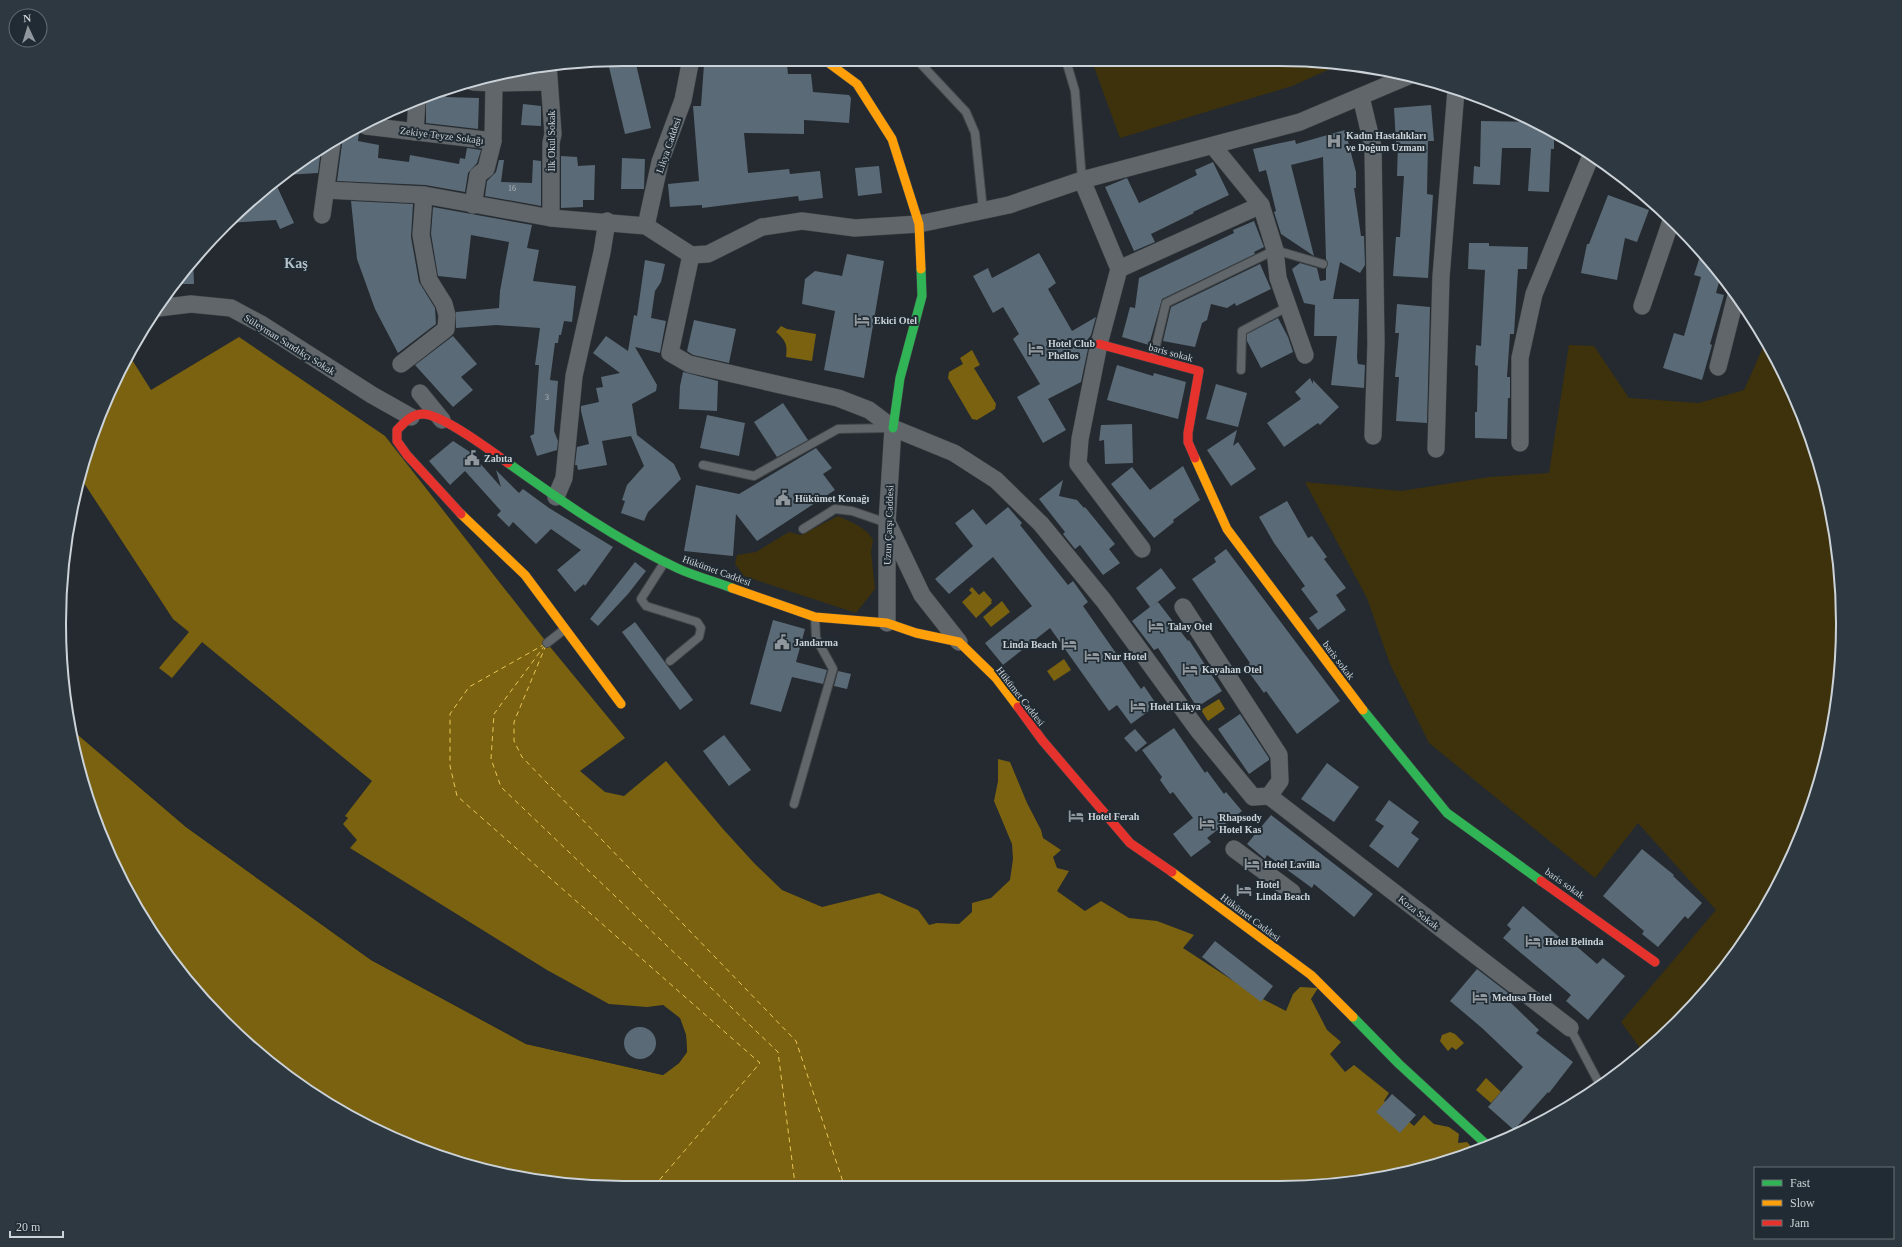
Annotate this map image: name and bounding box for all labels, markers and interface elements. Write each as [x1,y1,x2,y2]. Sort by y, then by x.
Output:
north arrow [8,8,48,48]
text: N [23,12,32,24]
street label: İlk Okul Sokak [546,110,557,172]
street label: Likya Caddesi [654,116,683,174]
street label: Zekiye Teyze Sokağı [400,125,485,146]
place label: Kadın Hastalıkları ve Doğum Uzmanı [1346,130,1427,153]
hospital icon: Kadın Hastalıkları ve Doğum Uzmanı [1325,132,1343,150]
house number: 16 [508,184,516,193]
district label: Kaş [284,256,308,271]
hotel icon: Ekici Otel [853,311,871,329]
street label: Süleyman Sandıkçı Sokak [242,312,337,377]
place label: Ekici Otel [874,315,917,326]
place label: Hotel Club Phellos [1048,338,1095,361]
hotel icon: Hotel Club Phellos [1027,340,1045,358]
street label: baris sokak [1148,341,1194,364]
house number: 3 [545,393,549,402]
public building icon: Zabıta [463,449,481,467]
place label: Zabıta [484,453,512,464]
street label: Uzun Çarşı Caddesi [882,485,895,565]
public building icon: Hükümet Konağı [774,489,792,507]
place label: Hükümet Konağı [795,493,869,504]
street label: Hükümet Caddesi [681,553,753,588]
hotel icon: Talay Otel [1147,617,1165,635]
place label: Talay Otel [1168,621,1213,632]
public building icon: Jandarma [773,633,791,651]
hotel icon: Linda Beach [1060,635,1078,653]
place label: Jandarma [794,637,838,648]
place label: Linda Beach [1003,639,1057,650]
street label: baris sokak [1321,639,1357,682]
hotel icon: Nur Hotel [1083,647,1101,665]
place label: Nur Hotel [1104,651,1147,662]
hotel icon: Kayahan Otel [1181,660,1199,678]
place label: Kayahan Otel [1202,664,1262,675]
street label: Hükümet Caddesi [994,665,1047,728]
hotel icon: Hotel Likya [1129,697,1147,715]
place label: Hotel Likya [1150,701,1201,712]
hotel icon: Hotel Ferah [1067,807,1085,825]
place label: Hotel Ferah [1088,811,1140,822]
place label: Rhapsody Hotel Kas [1219,812,1262,835]
hotel icon: Rhapsody Hotel Kas [1198,814,1216,832]
hotel icon: Hotel Lavilla [1243,855,1261,873]
place label: Hotel Lavilla [1264,859,1320,870]
street label: baris sokak [1543,866,1586,901]
place label: Hotel Linda Beach [1256,879,1311,902]
hotel icon: Hotel Linda Beach [1235,881,1253,899]
street label: Hükümet Caddesi [1219,891,1283,944]
street label: Koza Sokak [1396,893,1441,932]
hotel icon: Hotel Belinda [1524,932,1542,950]
place label: Hotel Belinda [1545,936,1604,947]
hotel icon: Medusa Hotel [1471,988,1489,1006]
place label: Medusa Hotel [1492,992,1552,1003]
legend [1754,1167,1894,1239]
text: Fast [1790,1176,1811,1190]
text: Slow [1790,1196,1815,1210]
scale bar [10,1213,63,1239]
text: Jam [1790,1216,1810,1230]
text: 20 m [16,1220,41,1234]

